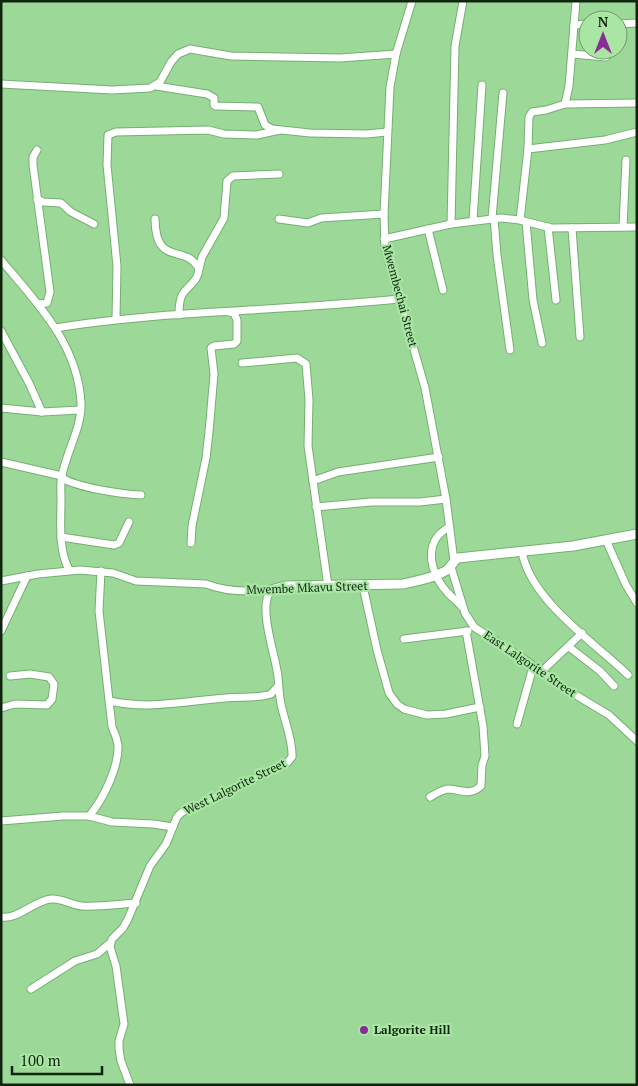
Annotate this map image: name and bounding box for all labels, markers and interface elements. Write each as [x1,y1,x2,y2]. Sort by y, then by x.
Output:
north arrow [578,10,628,60]
text: N [598,12,609,31]
street label: Mwembechai Street [380,243,421,349]
street label: Mwembe Mkavu Street [246,578,368,597]
street label: East Lalgorite Street [481,627,580,700]
street label: West Lalgorite Street [181,755,289,818]
place label: Lalgorite Hill [374,1022,450,1037]
marker: Lalgorite Hill [358,1024,370,1036]
scale bar [12,1044,102,1076]
text: 100 m [20,1050,61,1070]

